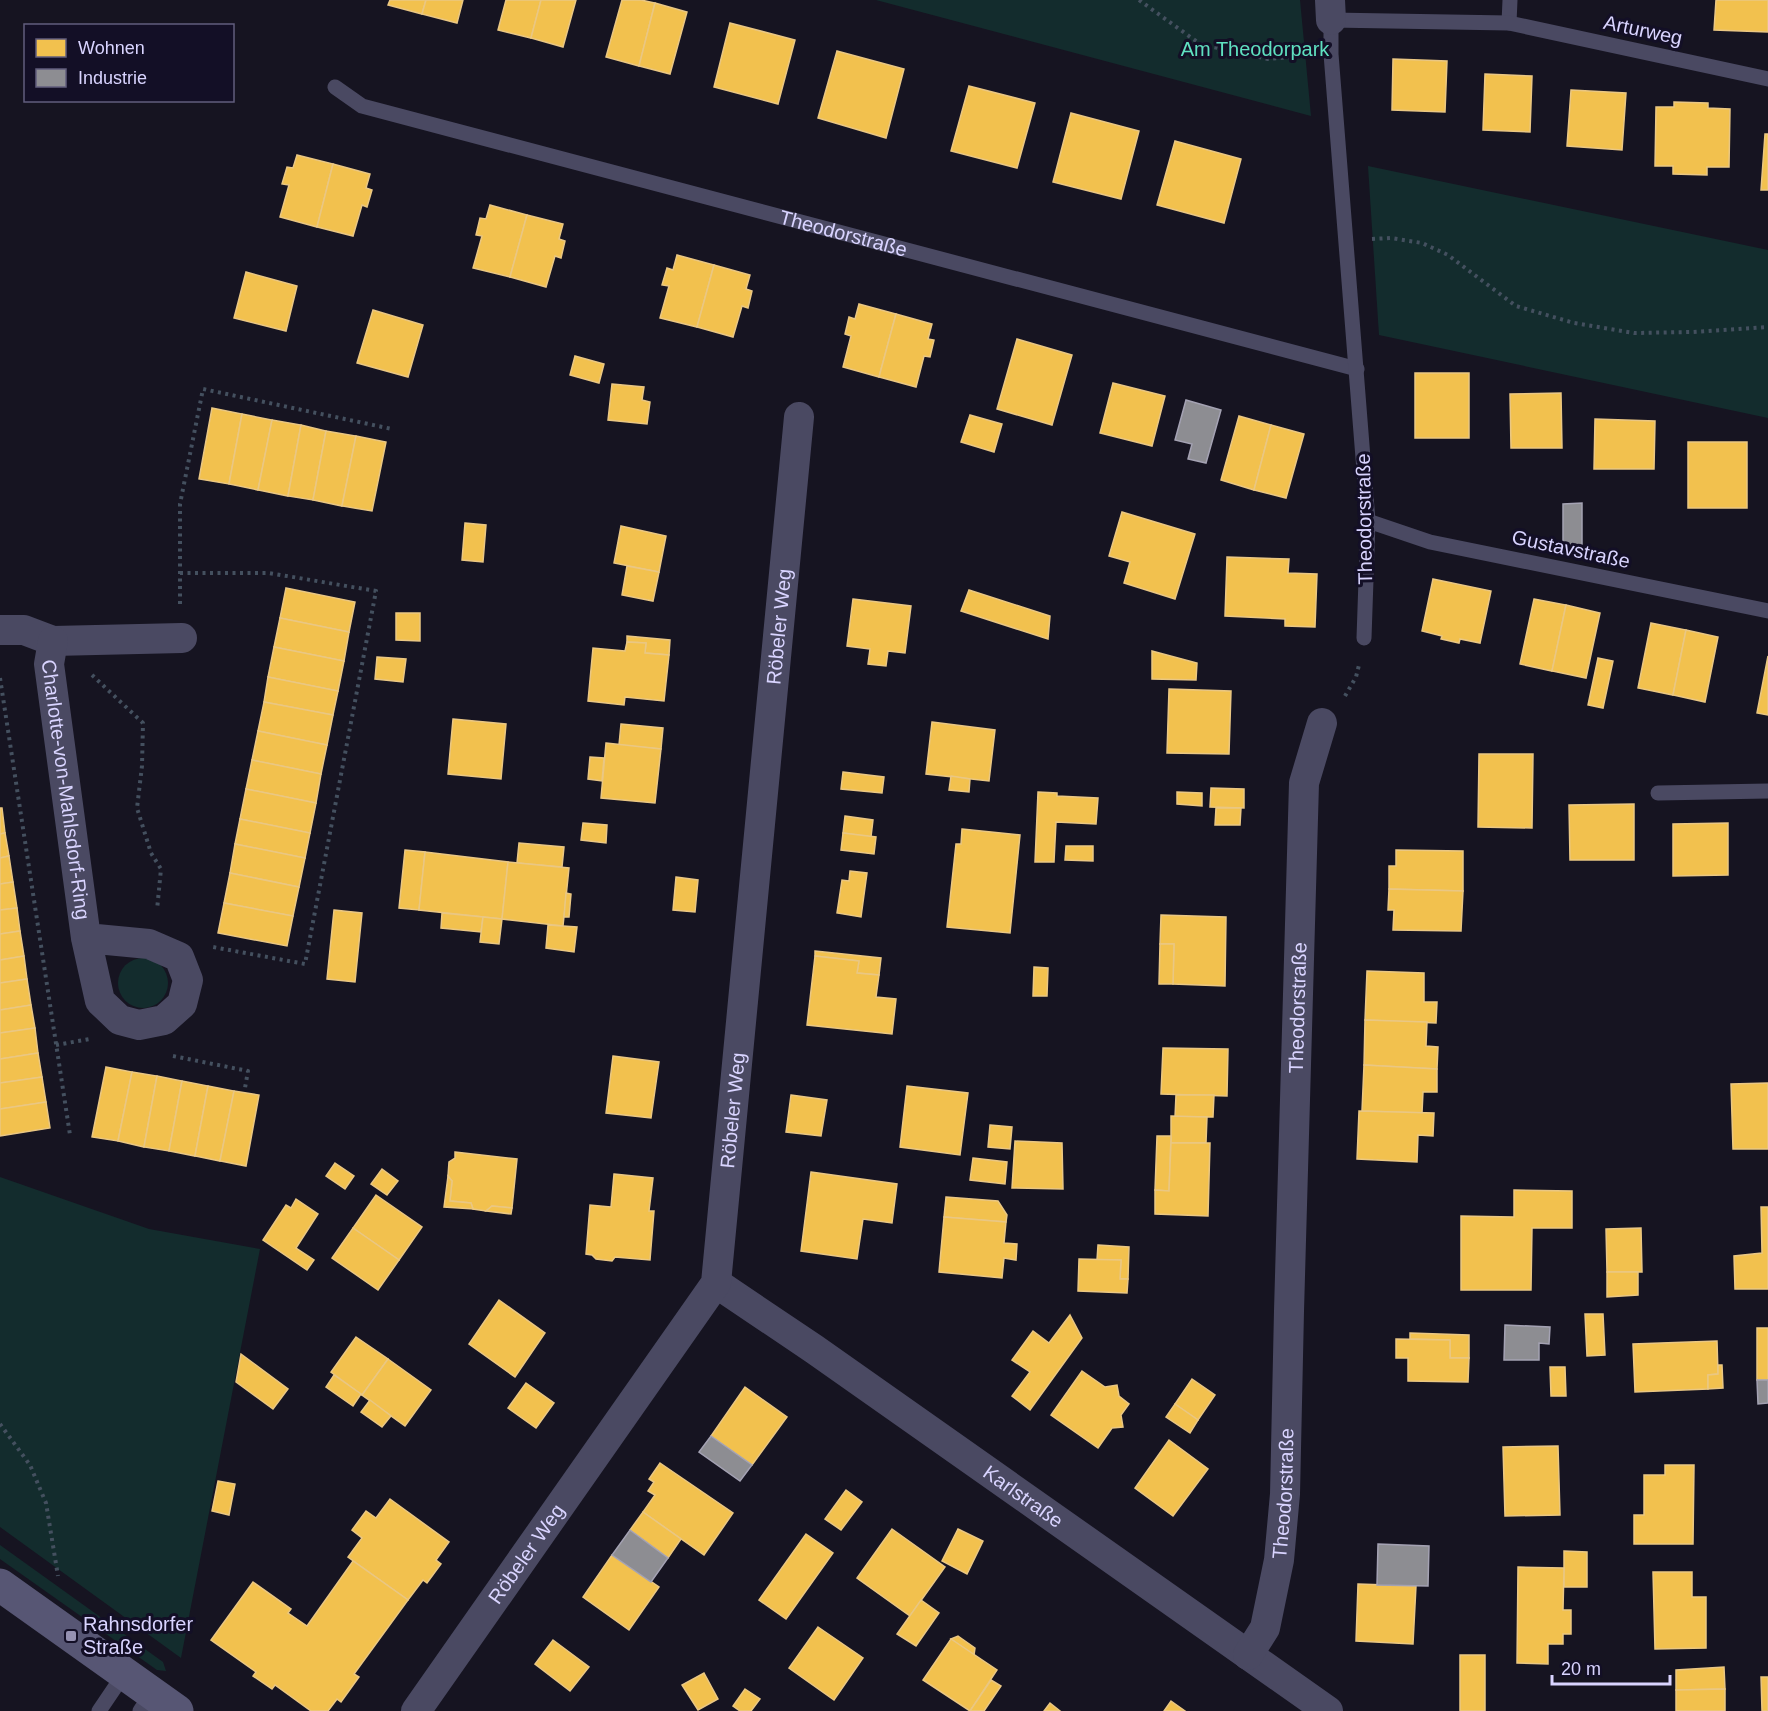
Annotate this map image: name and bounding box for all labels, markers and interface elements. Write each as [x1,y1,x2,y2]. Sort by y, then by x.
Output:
street label: Arturweg [1602,11,1684,49]
legend [24,24,234,102]
text: Wohnen [78,38,145,58]
park label: Am Theodorpark [1181,38,1330,60]
text: Industrie [78,68,147,88]
street label: Theodorstraße [777,206,910,261]
street label: Theodorstraße [1352,453,1376,585]
street label: Gustavstraße [1510,526,1632,572]
street label: Röbeler Weg [762,568,795,686]
street label: Charlotte-von-Mahlsdorf-Ring [37,658,94,921]
street label: Theodorstraße [1285,942,1310,1074]
street label: Röbeler Weg [716,1051,749,1169]
street label: Theodorstraße [1268,1428,1297,1560]
street label: Karlstraße [979,1461,1067,1532]
street label: Röbeler Weg [484,1500,569,1608]
place label: Rahnsdorfer Straße [83,1613,193,1658]
marker: Rahnsdorfer Straße [64,1629,78,1643]
scale bar [1552,1648,1670,1686]
text: 20 m [1561,1659,1601,1679]

